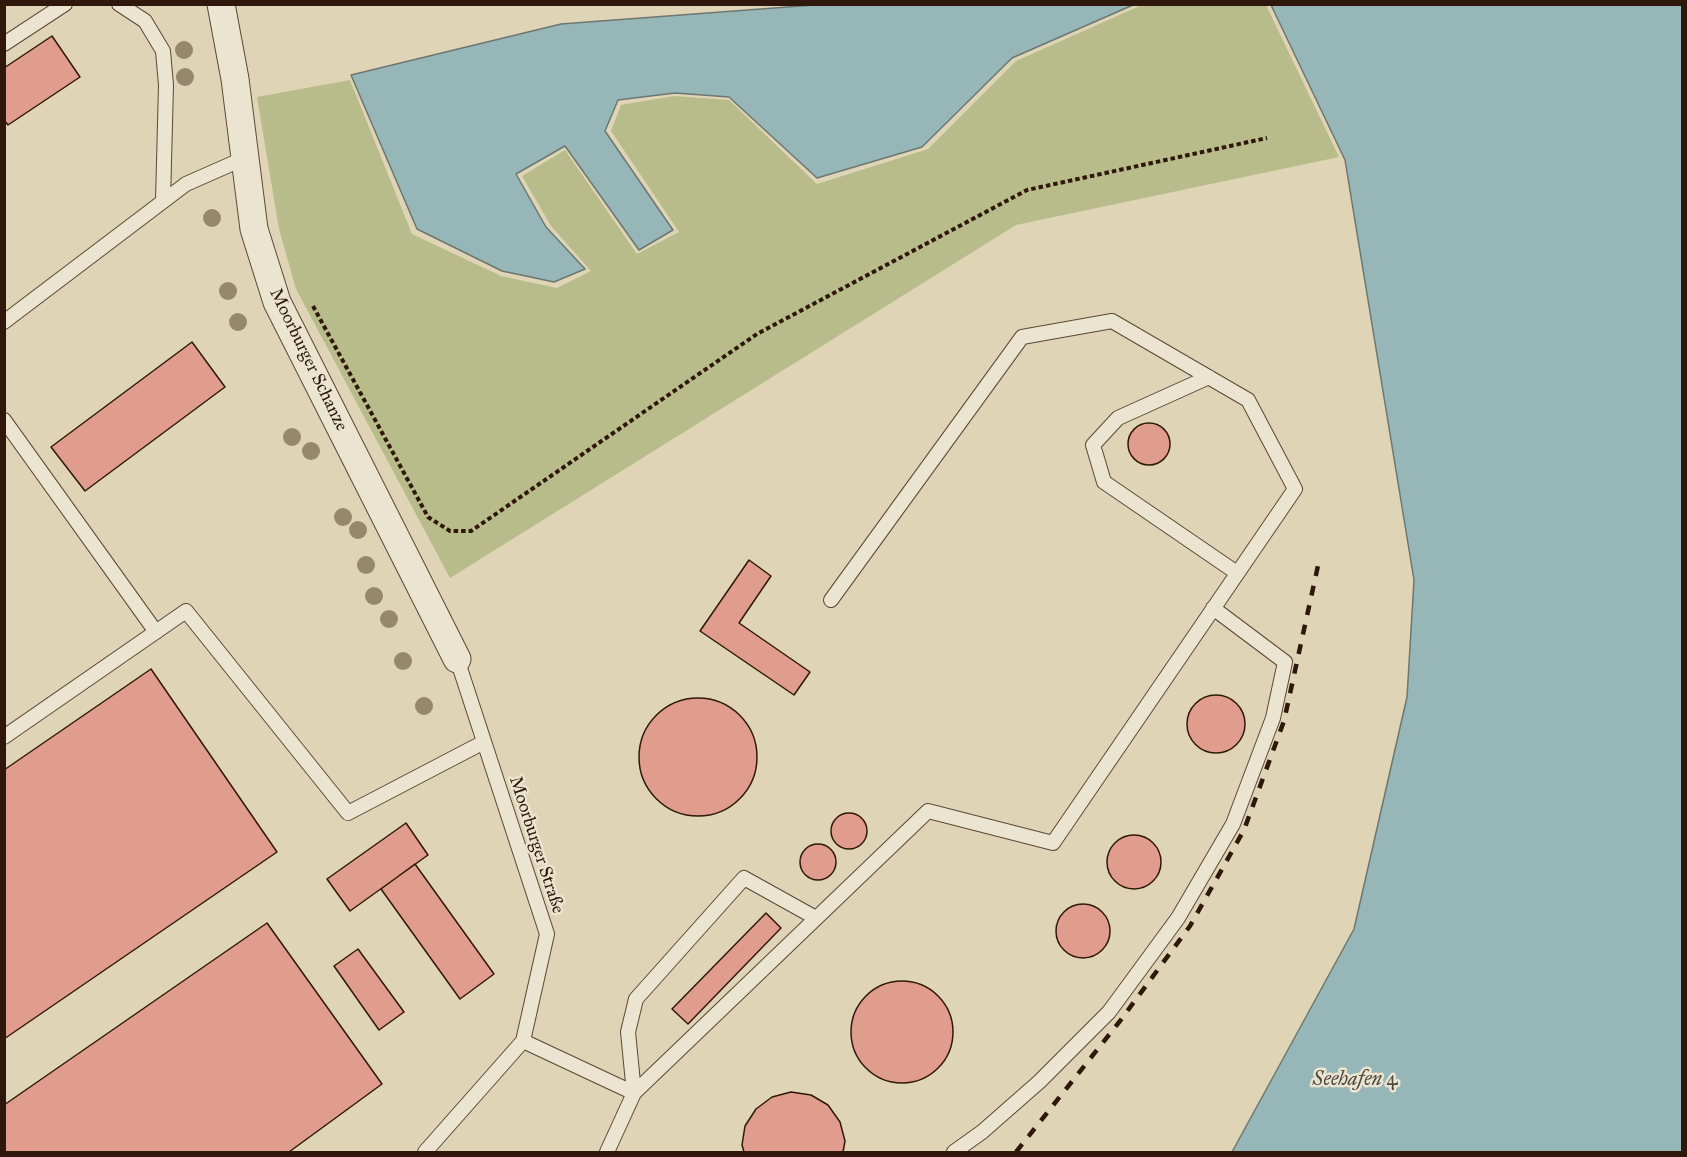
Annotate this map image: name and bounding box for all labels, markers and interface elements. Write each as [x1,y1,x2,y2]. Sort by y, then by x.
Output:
street label: Moorburger Schanze [264,285,352,435]
street label: Moorburger Straße [504,774,568,916]
water label: Seehafen 4 [1313,1068,1397,1092]

